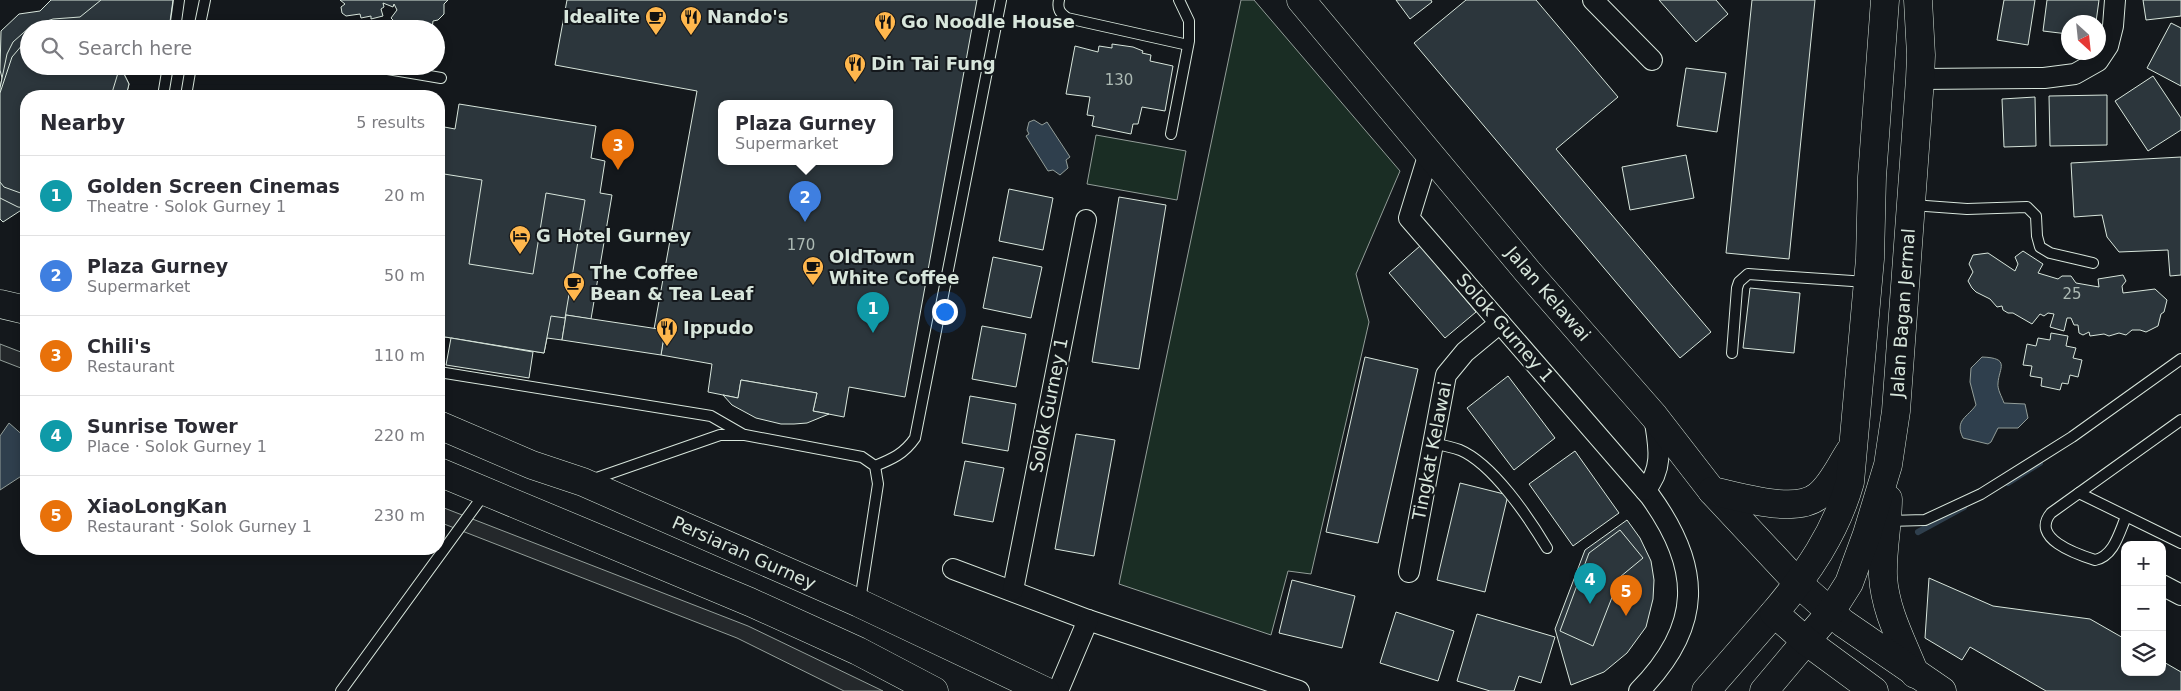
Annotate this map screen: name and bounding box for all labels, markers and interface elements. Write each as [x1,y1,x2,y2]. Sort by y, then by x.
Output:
cafe icon: Idealite [644,5,668,36]
restaurant icon: Nando's [679,5,703,36]
place label: Idealite [563,6,640,27]
place label: Nando's [707,6,789,27]
restaurant icon: Go Noodle House [873,10,897,41]
place label: Go Noodle House [901,11,1075,32]
north arrow [2061,15,2106,60]
search box [20,20,445,75]
icon: search [38,34,66,62]
text: Search here [78,37,192,59]
restaurant icon: Din Tai Fung [843,52,867,83]
place label: Din Tai Fung [871,53,996,74]
house number: 130 [1105,71,1133,89]
popup [718,100,893,165]
text: Nearby [40,111,125,135]
text: Plaza Gurney [735,112,876,134]
text: 5 results [356,113,425,132]
pin: 3 [602,129,634,170]
text: Supermarket [735,134,838,153]
text: Golden Screen Cinemas [87,175,340,197]
pin: 2 [789,181,821,222]
text: 1 [50,186,62,205]
text: 20 m [384,186,425,205]
text: Theatre · Solok Gurney 1 [87,197,286,216]
hotel icon: G Hotel Gurney [508,224,532,255]
place label: G Hotel Gurney [536,225,691,246]
street label: Jalan Bagan Jermal [1886,228,1919,399]
house number: 170 [787,236,815,254]
street label: Jalan Kelawai [1501,241,1595,345]
place label: OldTown White Coffee [829,246,960,288]
text: Plaza Gurney [87,255,228,277]
cafe icon: OldTown White Coffee [801,255,825,286]
place label: The Coffee Bean & Tea Leaf [590,262,753,304]
text: 2 [50,266,62,285]
text: 50 m [384,266,425,285]
street label: Solok Gurney 1 [1452,269,1558,386]
cafe icon: The Coffee Bean & Tea Leaf [562,271,586,302]
text: Supermarket [87,277,190,296]
house number: 25 [2062,285,2082,303]
pin: 1 [857,292,889,333]
your location [932,299,958,325]
restaurant icon: Ippudo [655,316,679,347]
place label: Ippudo [683,317,754,338]
text: Chili's [87,335,151,357]
street label: Solok Gurney 1 [1025,335,1072,474]
text: 3 [50,346,62,365]
text: 110 m [374,346,425,365]
text: Restaurant [87,357,175,376]
street label: Tingkat Kelawai [1408,380,1455,523]
text: Sunrise Tower [87,415,238,437]
text: 4 [50,426,62,445]
text: 220 m [374,426,425,445]
text: Place · Solok Gurney 1 [87,437,267,456]
text: XiaoLongKan [87,495,227,517]
text: 5 [50,506,62,525]
text: 230 m [374,506,425,525]
street label: Persiaran Gurney [669,511,820,594]
text: Restaurant · Solok Gurney 1 [87,517,312,536]
map controls [2121,541,2166,676]
button: + [2121,541,2166,586]
pin: 4 [1574,563,1606,604]
pin: 5 [1610,575,1642,616]
button: − [2121,586,2166,631]
button: layers [2121,631,2166,676]

